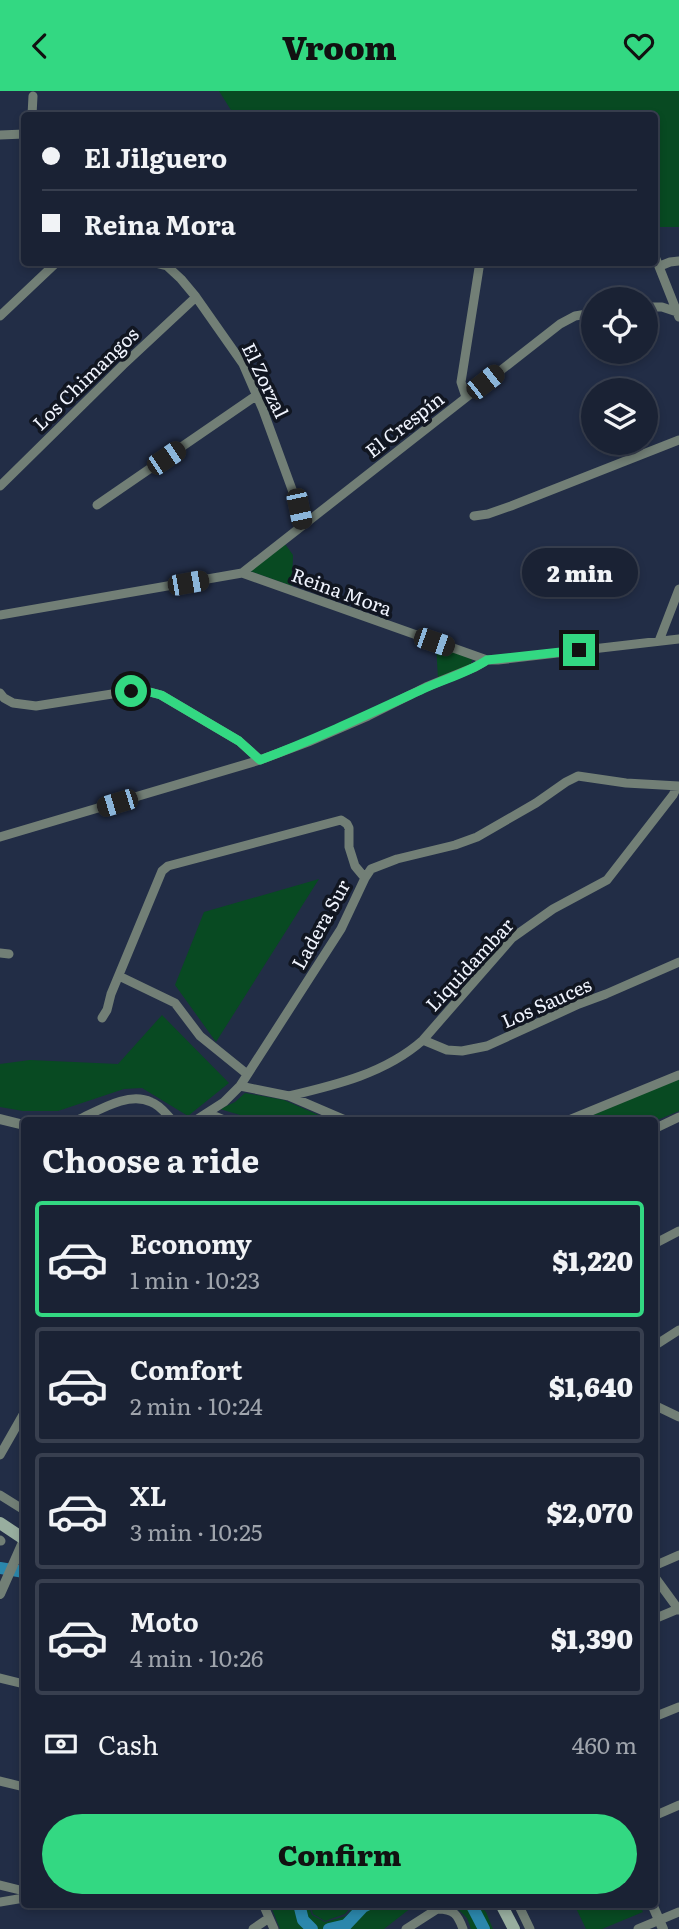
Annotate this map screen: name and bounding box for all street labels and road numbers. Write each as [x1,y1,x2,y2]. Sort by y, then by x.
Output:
street label: Los Chimangos [26,320,145,436]
street label: El Zorzal [236,338,296,422]
street label: El Crespín [359,384,449,464]
street label: Reina Mora [288,560,397,622]
street label: Ladera Sur [284,874,356,974]
street label: Liquidambar [418,911,520,1017]
street label: Los Sauces [497,970,596,1034]

